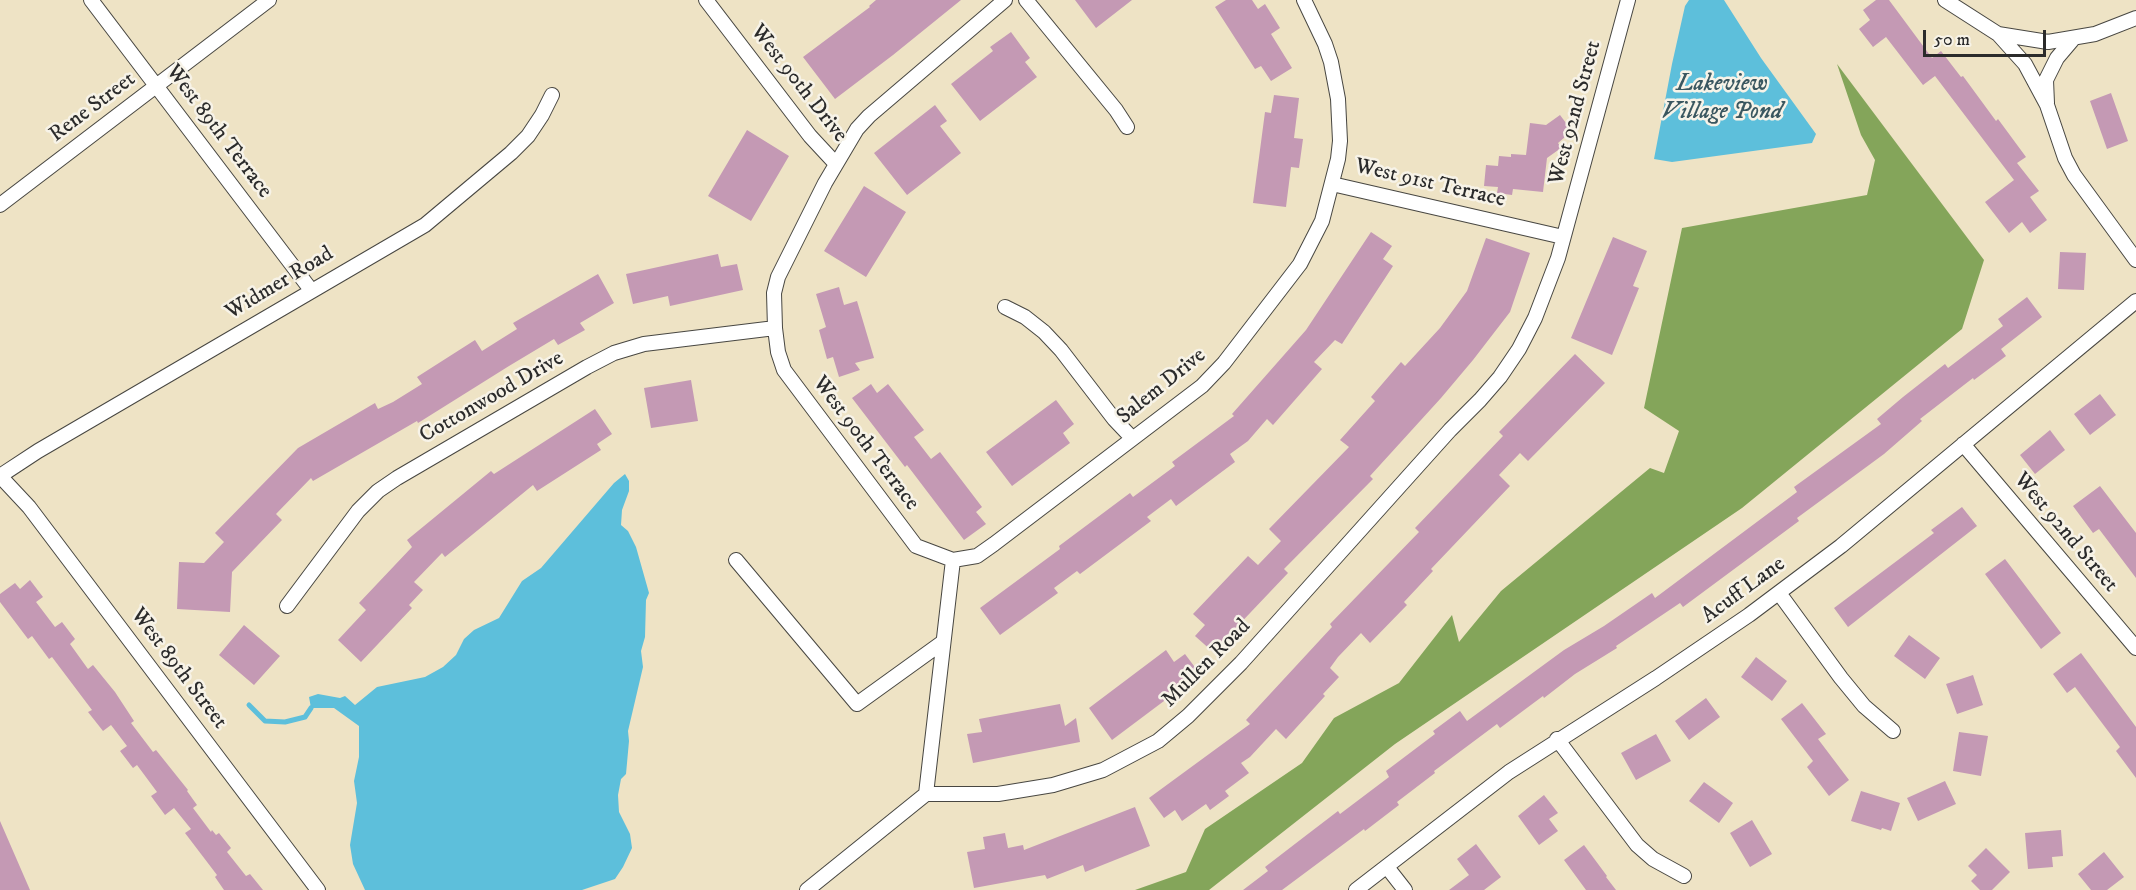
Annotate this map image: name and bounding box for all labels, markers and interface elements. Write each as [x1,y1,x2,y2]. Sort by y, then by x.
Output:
scale bar [1926,18,2049,56]
street label: West 90th Drive [744,20,852,148]
text: 50 m [1934,29,1970,51]
street label: West 92nd Street [1544,38,1608,188]
street label: West 89th Terrace [159,60,277,204]
street label: Rene Street [45,67,141,149]
water label: Lakeview Village Pond [1662,71,1782,127]
street label: West 91st Terrace [1352,154,1508,214]
street label: Widmer Road [221,242,339,326]
street label: Salem Drive [1112,343,1212,431]
street label: Cottonwood Drive [415,346,569,450]
street label: West 90th Terrace [806,372,924,516]
street label: West 92nd Street [2007,468,2123,598]
street label: Acuff Lane [1697,552,1791,630]
street label: West 89th Street [124,603,232,735]
street label: Mullen Road [1157,614,1257,714]

